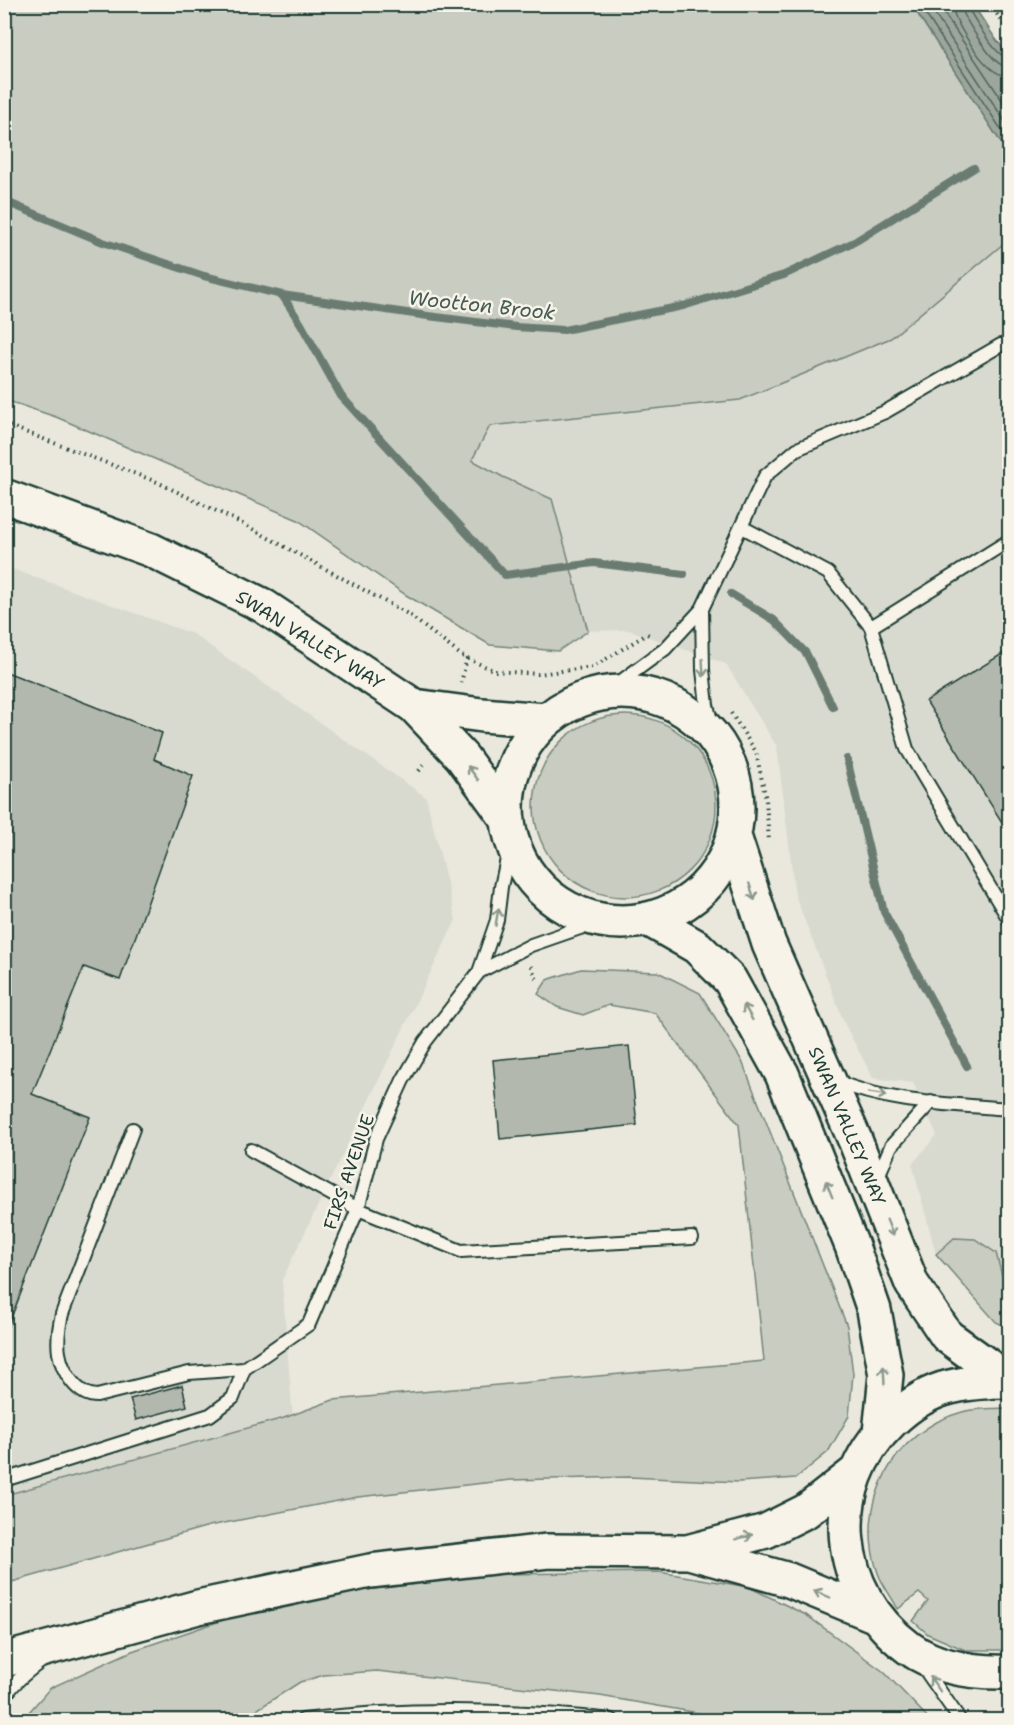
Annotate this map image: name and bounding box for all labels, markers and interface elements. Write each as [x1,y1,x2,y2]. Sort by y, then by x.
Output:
water label: Wootton Brook [407,284,557,326]
street label: SWAN VALLEY WAY [231,585,389,695]
one-way arrow [698,657,709,677]
one-way arrow [467,765,479,781]
one-way arrow [748,882,759,901]
one-way arrow [492,908,503,927]
one-way arrow [742,1003,753,1021]
street label: SWAN VALLEY WAY [803,1043,891,1209]
one-way arrow [867,1089,887,1100]
street label: FIRS AVENUE [318,1111,380,1233]
one-way arrow [823,1180,834,1198]
one-way arrow [885,1218,896,1236]
one-way arrow [879,1365,890,1385]
one-way arrow [734,1531,753,1542]
one-way arrow [813,1588,831,1599]
one-way arrow [929,1677,941,1693]

